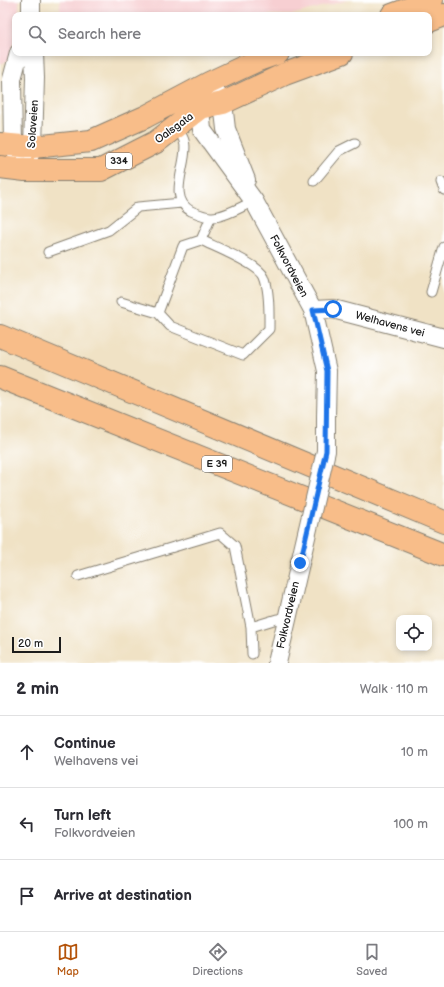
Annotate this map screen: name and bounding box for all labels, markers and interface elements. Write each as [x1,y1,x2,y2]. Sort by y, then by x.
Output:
search box [12,12,432,56]
icon: search [26,23,48,45]
text: Search here [58,25,141,44]
street label: Solaveien [25,99,41,149]
street label: Oalsgata [152,110,196,146]
road number: 334 [106,153,132,169]
street label: Folkvordveien [267,233,311,299]
route start [324,300,342,318]
street label: Welhavens vei [354,309,426,339]
road number: E 39 [202,456,232,472]
route end [291,554,309,572]
street label: Folkvordveien [274,580,302,650]
map controls [396,615,432,651]
button: locate [396,615,432,651]
scale bar [12,635,61,654]
text: 20 m [18,637,43,650]
text: 2 min [16,679,59,699]
text: Walk · 110 m [360,681,428,697]
text: Continue [54,734,116,753]
icon: ahead [16,741,38,763]
text: 10 m [401,744,428,760]
text: Welhavens vei [54,753,138,769]
text: Turn left [54,806,111,825]
icon: left [16,813,38,835]
text: 100 m [393,816,428,832]
text: Folkvordveien [54,825,135,841]
icon: arrive [16,885,38,907]
text: Arrive at destination [54,886,192,905]
tab: Map [57,941,79,978]
tab: Directions [192,941,243,978]
tab: Saved [356,941,387,978]

